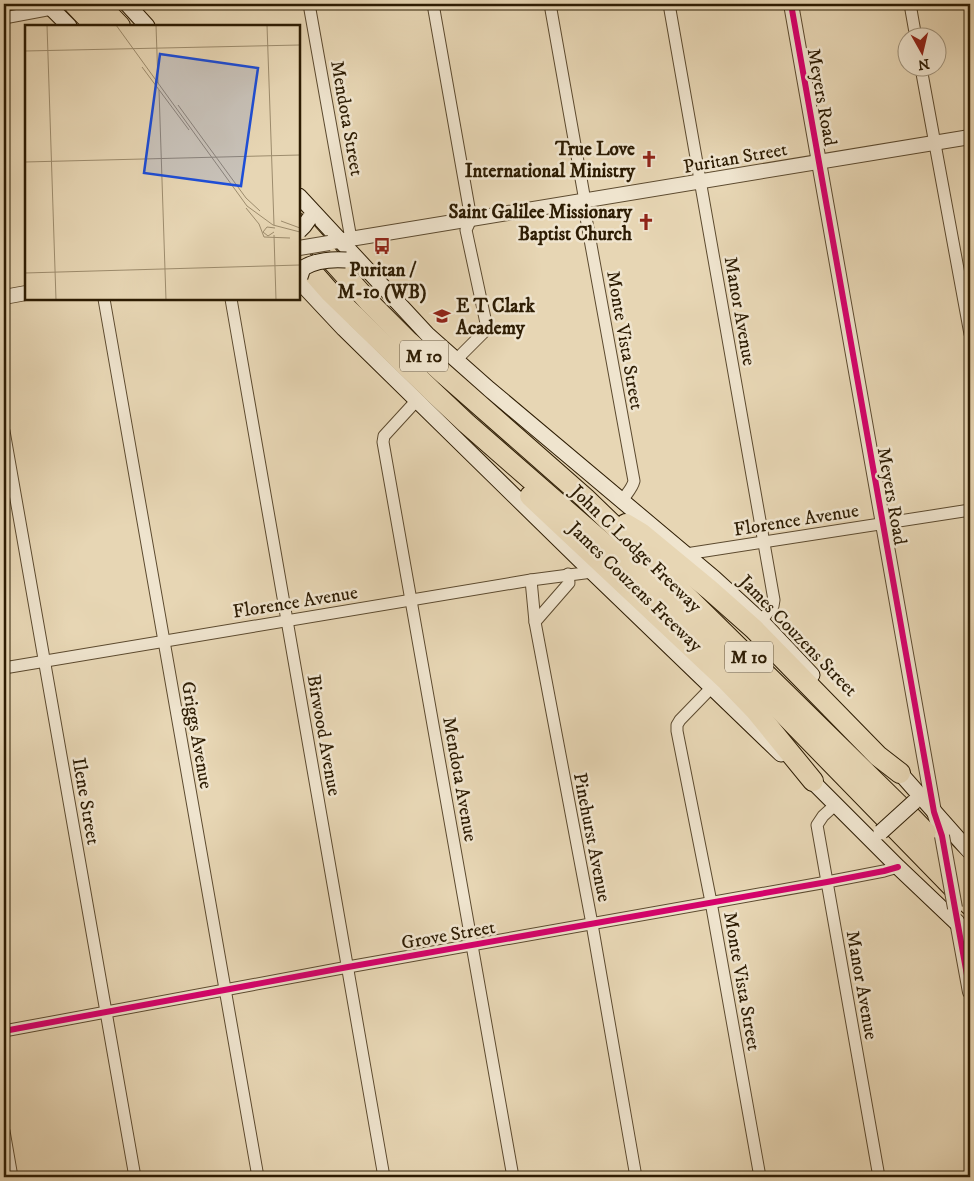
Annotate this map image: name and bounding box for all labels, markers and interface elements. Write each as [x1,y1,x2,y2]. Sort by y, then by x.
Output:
inset map [25,25,300,300]
north arrow [896,28,946,78]
street label: Meyers Road [802,47,842,148]
text: N [916,54,931,74]
street label: Mendota Street [325,59,368,178]
place label: True Love International Ministry [465,138,636,183]
street label: Puritan Street [681,138,789,179]
church icon: True Love International Ministry [639,149,659,169]
place label: Saint Galilee Missionary Baptist Church [448,201,633,246]
church icon: Saint Galilee Missionary Baptist Church [636,212,656,232]
bus stop icon: Puritan / M-10 (WB) [372,236,392,256]
street label: Manor Avenue [719,255,760,368]
place label: Puritan / M-10 (WB) [338,259,426,304]
street label: Monte Vista Street [601,269,648,411]
place label: E T Clark Academy [455,295,535,340]
school or university icon: E T Clark Academy [432,306,452,326]
road number: M 10 [400,341,448,372]
street label: Meyers Road [872,446,912,547]
street label: John C Lodge Freeway [564,479,707,618]
street label: Florence Avenue [732,499,860,542]
street label: James Couzens Freeway [562,516,708,658]
street label: James Couzens Street [733,569,862,702]
street label: Florence Avenue [231,581,359,624]
road number: M 10 [725,642,773,672]
street label: Birwood Avenue [302,673,346,798]
street label: Griggs Avenue [176,680,217,791]
street label: Mendota Avenue [437,715,482,844]
street label: Ilene Street [67,756,104,847]
street label: Pinehurst Avenue [568,771,615,904]
street label: Monte Vista Street [718,910,765,1052]
street label: Grove Street [400,916,497,955]
street label: Manor Avenue [841,929,882,1042]

